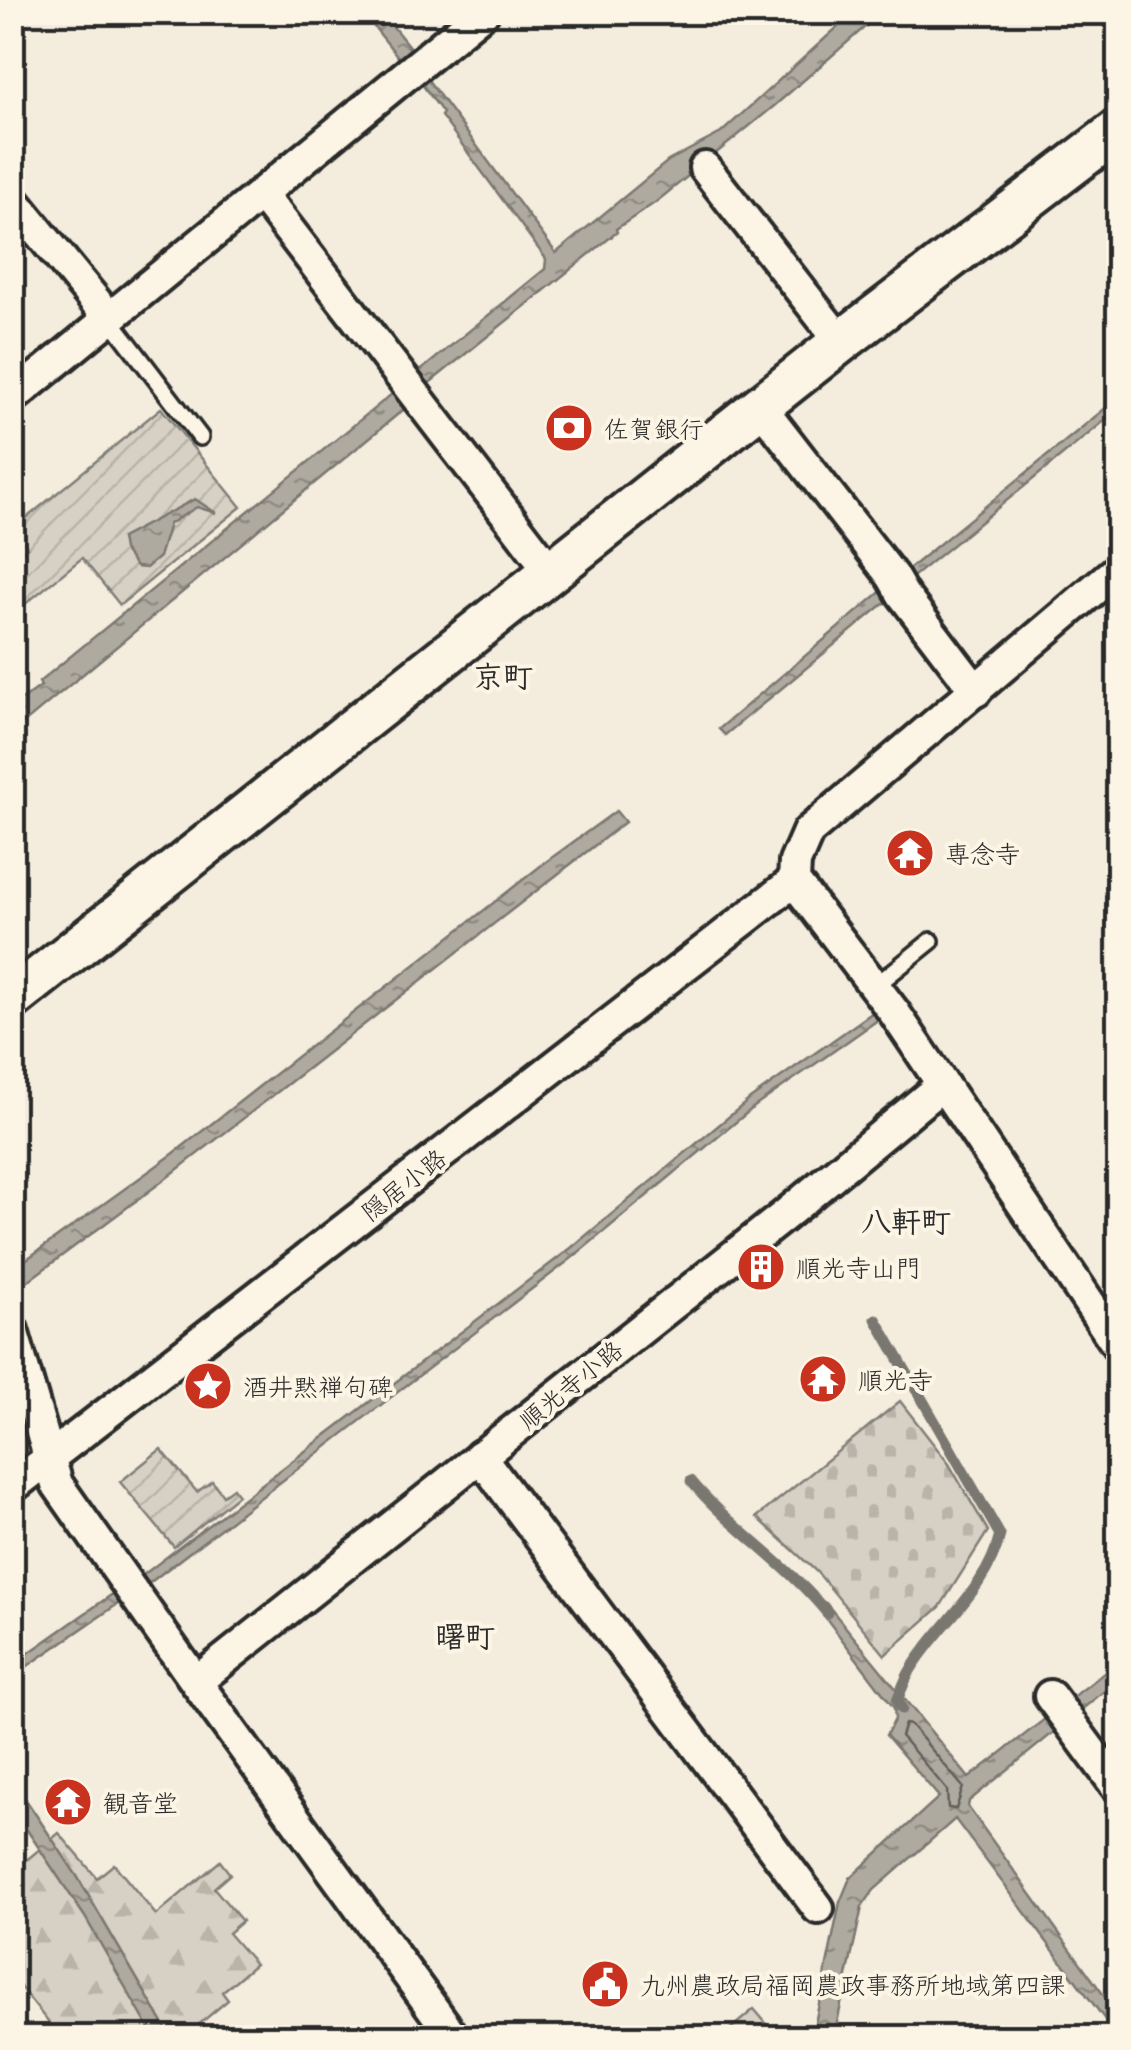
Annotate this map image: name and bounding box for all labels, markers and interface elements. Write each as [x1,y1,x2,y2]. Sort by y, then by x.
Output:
bank icon: 佐賀銀行 [543,402,595,454]
place label: 佐賀銀行 [604,409,704,447]
district label: 京町 [473,652,533,697]
temple icon: 専念寺 [884,827,936,879]
place label: 専念寺 [945,834,1020,872]
street label: 隠居小路 [352,1138,454,1230]
district label: 八軒町 [861,1197,951,1242]
building icon: 順光寺山門 [735,1241,787,1293]
place label: 順光寺山門 [796,1248,921,1286]
street label: 順光寺小路 [509,1330,631,1438]
temple icon: 順光寺 [797,1353,849,1405]
place icon: 酒井黙禅句碑 [182,1360,234,1412]
place label: 順光寺 [858,1360,933,1398]
place label: 酒井黙禅句碑 [243,1367,393,1405]
district label: 曙町 [435,1612,495,1657]
temple icon: 観音堂 [42,1776,94,1828]
place label: 観音堂 [103,1783,178,1821]
public building icon: 九州農政局福岡農政事務所地域第四課 [579,1958,631,2010]
place label: 九州農政局福岡農政事務所地域第四課 [640,1965,1065,2003]

